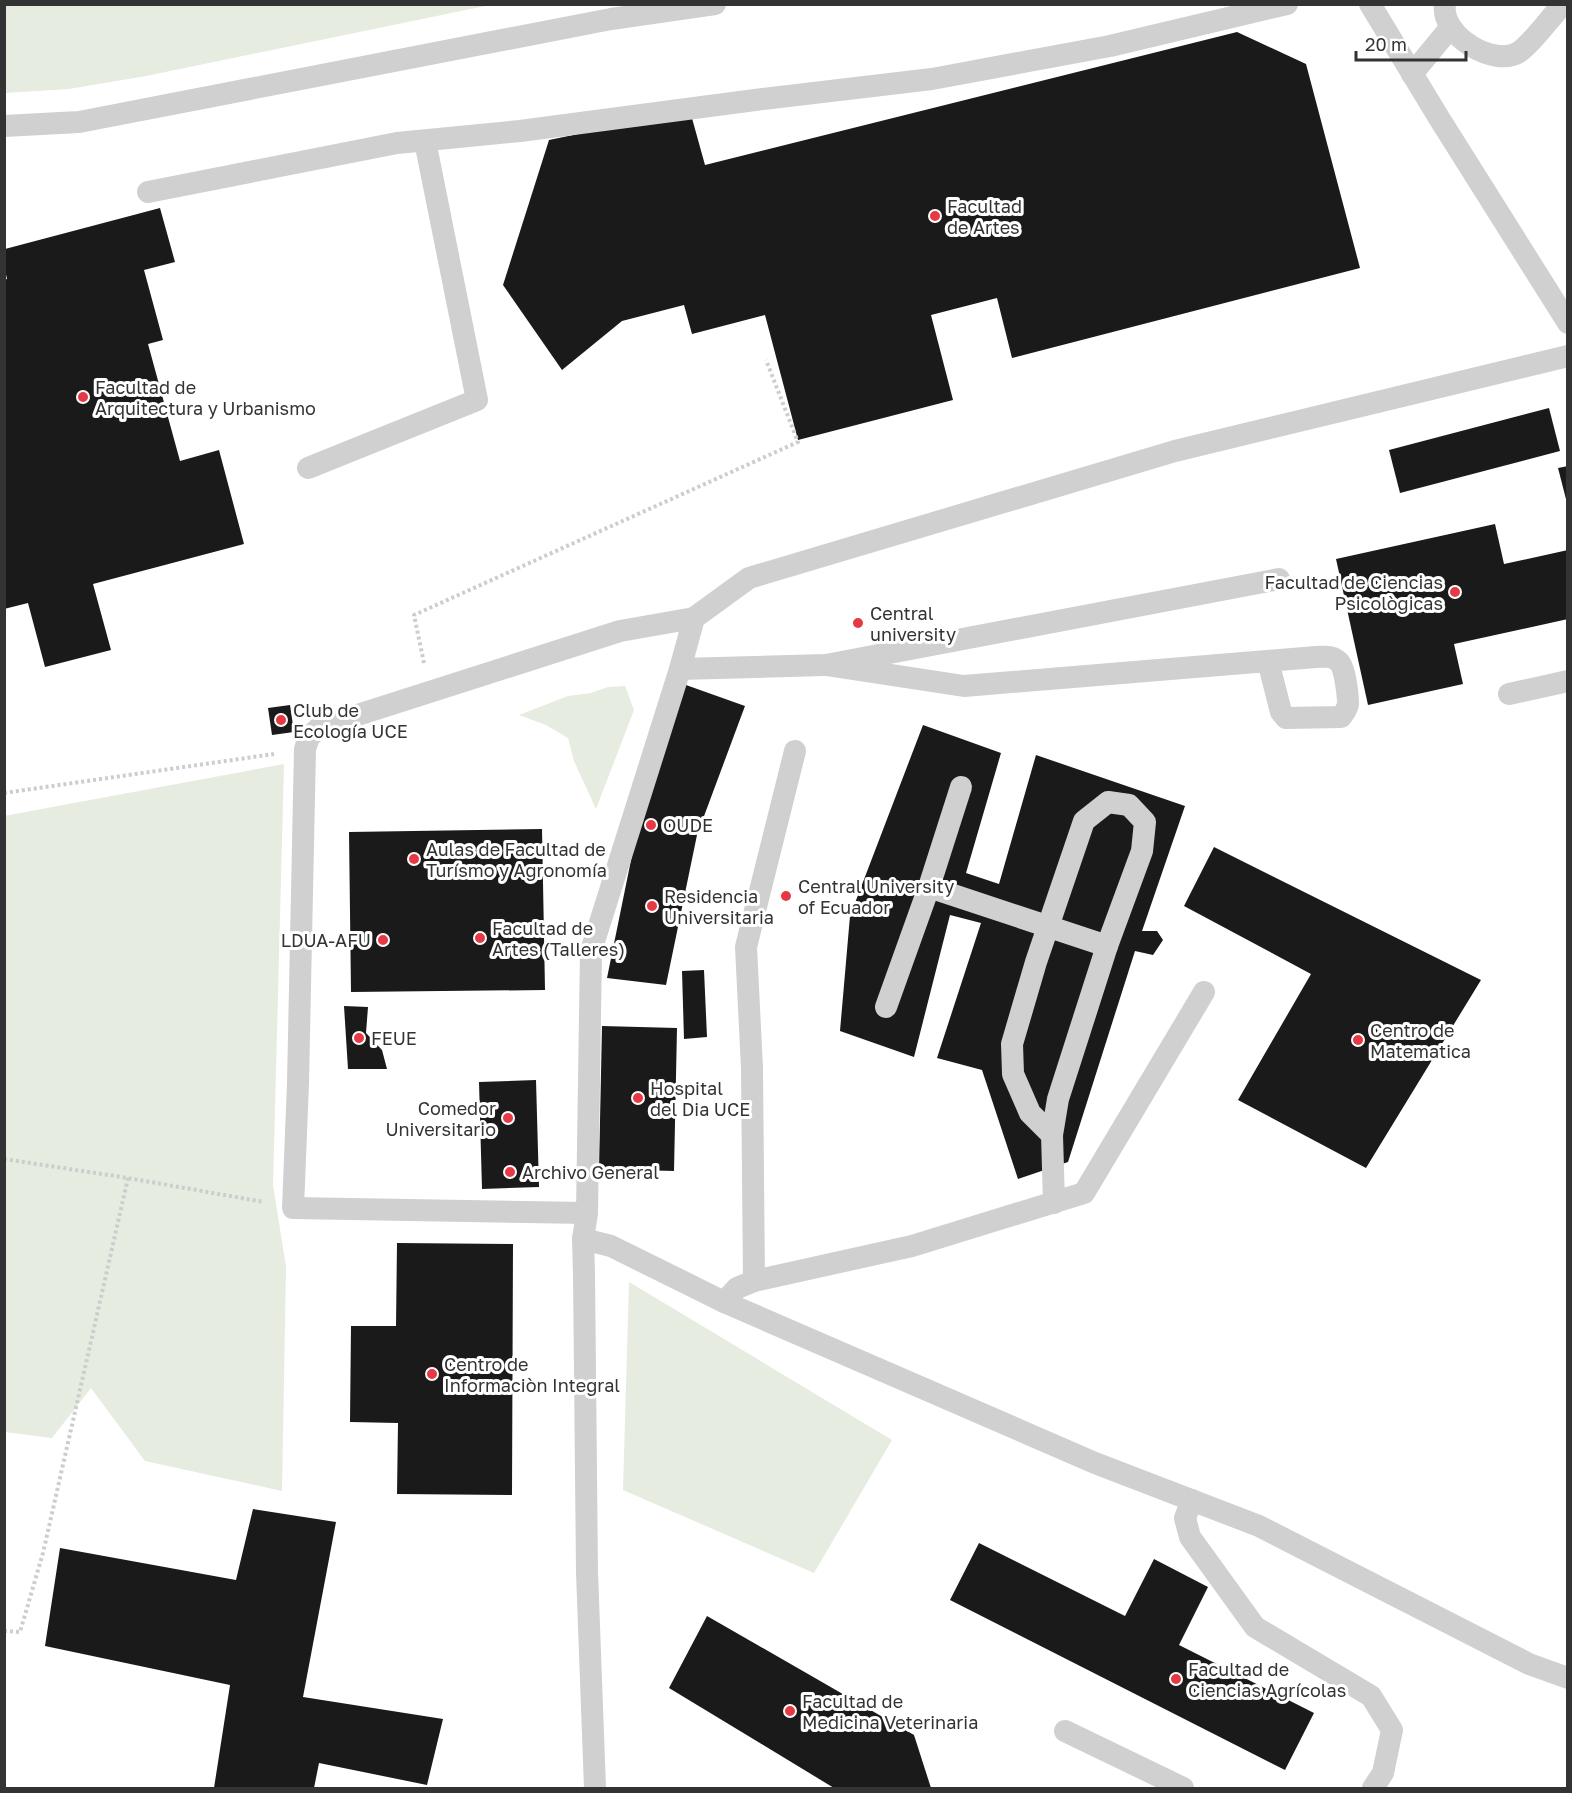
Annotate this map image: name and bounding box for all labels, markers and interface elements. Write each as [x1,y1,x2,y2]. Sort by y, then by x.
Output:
scale bar [1356,24,1466,62]
text: 20 m [1365,33,1407,55]
place label: Facultad de Artes [947,195,1022,238]
marker: Facultad de Artes [928,209,942,223]
place label: Facultad de Arquitectura y Urbanismo [95,376,316,419]
marker: Facultad de Arquitectura y Urbanismo [76,390,90,404]
place label: Facultad de Ciencias Psicològicas [1265,571,1443,614]
marker: Facultad de Ciencias Psicològicas [1448,585,1462,599]
place label: Central university [870,602,956,645]
marker: Central university [851,616,865,630]
place label: Club de Ecología UCE [293,699,408,742]
marker: Club de Ecología UCE [274,713,288,727]
place label: OUDE [663,814,713,836]
marker: OUDE [644,818,658,832]
place label: Aulas de Facultad de Turísmo y Agronomía [426,838,607,881]
marker: Aulas de Facultad de Turísmo y Agronomía [407,852,421,866]
place label: Central University of Ecuador [798,875,954,918]
place label: Residencia Universitaria [664,885,774,928]
marker: Central University of Ecuador [779,889,793,903]
marker: Residencia Universitaria [645,899,659,913]
place label: Facultad de Artes (Talleres) [492,917,625,960]
place label: LDUA-AFU [281,929,371,951]
marker: Facultad de Artes (Talleres) [473,931,487,945]
marker: LDUA-AFU [376,933,390,947]
place label: Centro de Matematica [1370,1019,1471,1062]
place label: FEUE [371,1027,417,1049]
marker: FEUE [352,1031,366,1045]
marker: Centro de Matematica [1351,1033,1365,1047]
place label: Hospital del Dia UCE [650,1077,750,1120]
marker: Hospital del Dia UCE [631,1091,645,1105]
place label: Comedor Universitario [385,1097,496,1140]
marker: Comedor Universitario [501,1111,515,1125]
place label: Archivo General [522,1161,659,1183]
marker: Archivo General [503,1165,517,1179]
place label: Centro de Informaciòn Integral [444,1353,620,1396]
marker: Centro de Informaciòn Integral [425,1367,439,1381]
place label: Facultad de Ciencias Agrícolas [1188,1658,1346,1701]
marker: Facultad de Ciencias Agrícolas [1169,1672,1183,1686]
place label: Facultad de Medicina Veterinaria [802,1690,978,1733]
marker: Facultad de Medicina Veterinaria [783,1704,797,1718]

